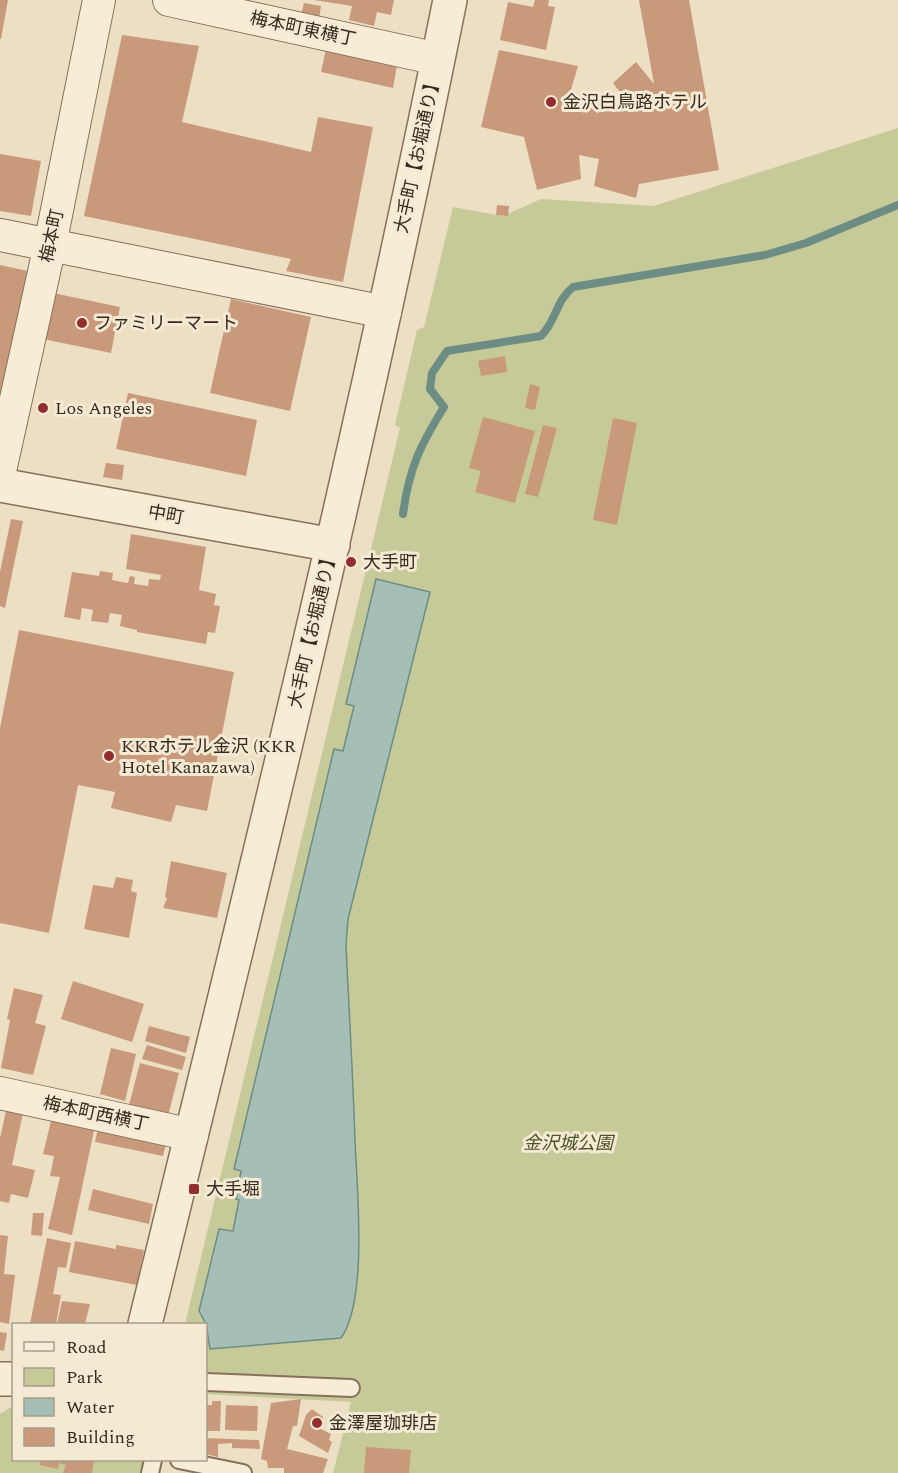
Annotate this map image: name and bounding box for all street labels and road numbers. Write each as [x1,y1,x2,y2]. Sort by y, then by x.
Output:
street label: 梅本町東横丁 [247,5,359,53]
street label: 大手町【お堀通り】 [388,72,448,236]
street label: 梅本町 [33,207,71,265]
street label: 中町 [146,499,186,531]
street label: 大手町【お堀通り】 [282,547,344,711]
street label: 梅本町西横丁 [40,1090,152,1138]

